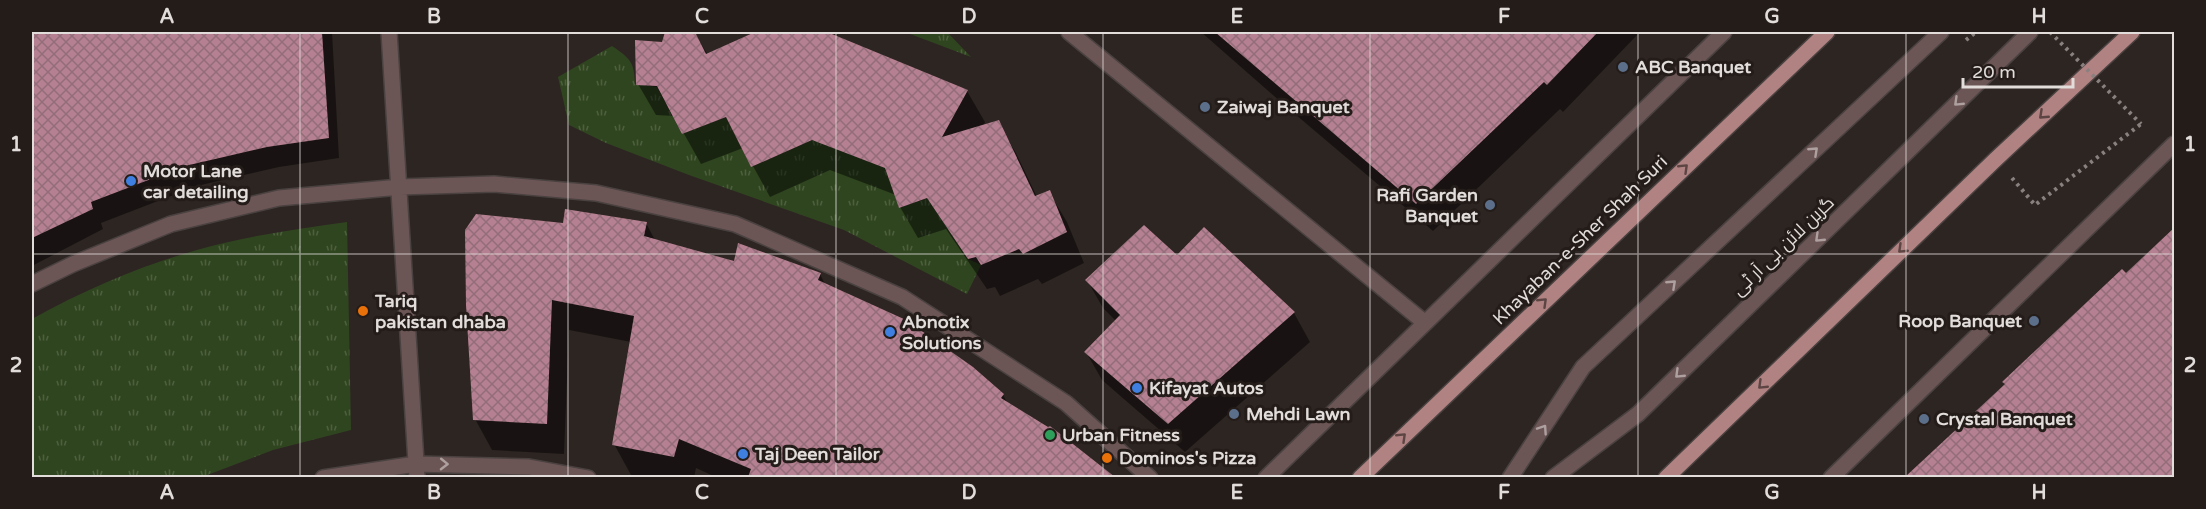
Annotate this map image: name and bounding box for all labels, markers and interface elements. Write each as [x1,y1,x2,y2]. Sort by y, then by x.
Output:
text: A [160,5,175,29]
text: B [427,5,441,29]
text: C [695,5,709,29]
text: D [961,5,977,29]
text: E [1231,5,1244,29]
text: F [1498,5,1510,29]
text: G [1764,5,1780,29]
text: H [2031,5,2047,29]
scale bar [1963,51,2072,89]
place label: ABC Banquet [1635,56,1751,78]
marker: ABC Banquet [1616,60,1630,74]
text: 20 m [1972,61,2016,83]
one-way arrow [1955,94,1966,105]
place label: Zaiwaj Banquet [1217,96,1350,118]
marker: Zaiwaj Banquet [1198,100,1212,114]
one-way arrow [2040,107,2051,118]
text: 1 [10,133,22,157]
text: 1 [2184,133,2196,157]
one-way arrow [1807,147,1818,158]
street label: Khayaban-e-Sher Shah Suri [1488,151,1672,329]
place label: Motor Lane car detailing [143,160,249,203]
one-way arrow [1677,164,1688,175]
marker: Motor Lane car detailing [124,174,138,188]
place label: Rafi Garden Banquet [1376,184,1478,227]
street label: گرین لائن بی آر ٹی [1727,192,1839,300]
marker: Rafi Garden Banquet [1483,198,1497,212]
one-way arrow [1815,230,1826,241]
one-way arrow [1899,242,1910,253]
one-way arrow [1664,281,1675,292]
place label: Tariq pakistan dhaba [374,290,506,333]
one-way arrow [1536,299,1547,310]
marker: Tariq pakistan dhaba [356,304,370,318]
place label: Roop Banquet [1898,310,2022,332]
place label: Abnotix Solutions [902,311,982,354]
marker: Roop Banquet [2027,314,2041,328]
marker: Abnotix Solutions [883,325,897,339]
text: 2 [10,354,22,378]
text: 2 [2184,354,2196,378]
one-way arrow [1675,366,1686,377]
place label: Kifayat Autos [1149,377,1264,399]
one-way arrow [1758,377,1769,388]
marker: Kifayat Autos [1130,381,1144,395]
place label: Mehdi Lawn [1246,403,1350,425]
marker: Mehdi Lawn [1227,407,1241,421]
place label: Crystal Banquet [1936,408,2073,430]
marker: Crystal Banquet [1917,412,1931,426]
place label: Urban Fitness [1062,424,1180,446]
one-way arrow [1535,424,1546,435]
marker: Urban Fitness [1043,428,1057,442]
one-way arrow [1396,433,1406,444]
place label: Taj Deen Tailor [754,443,881,465]
marker: Taj Deen Tailor [736,447,750,461]
place label: Dominos's Pizza [1119,447,1256,469]
marker: Dominos's Pizza [1100,451,1114,465]
one-way arrow [439,458,448,471]
text: A [160,481,175,505]
text: B [427,481,441,505]
text: C [695,481,709,505]
text: D [961,481,977,505]
text: E [1231,481,1244,505]
text: F [1498,481,1510,505]
text: G [1764,481,1780,505]
text: H [2031,481,2047,505]

